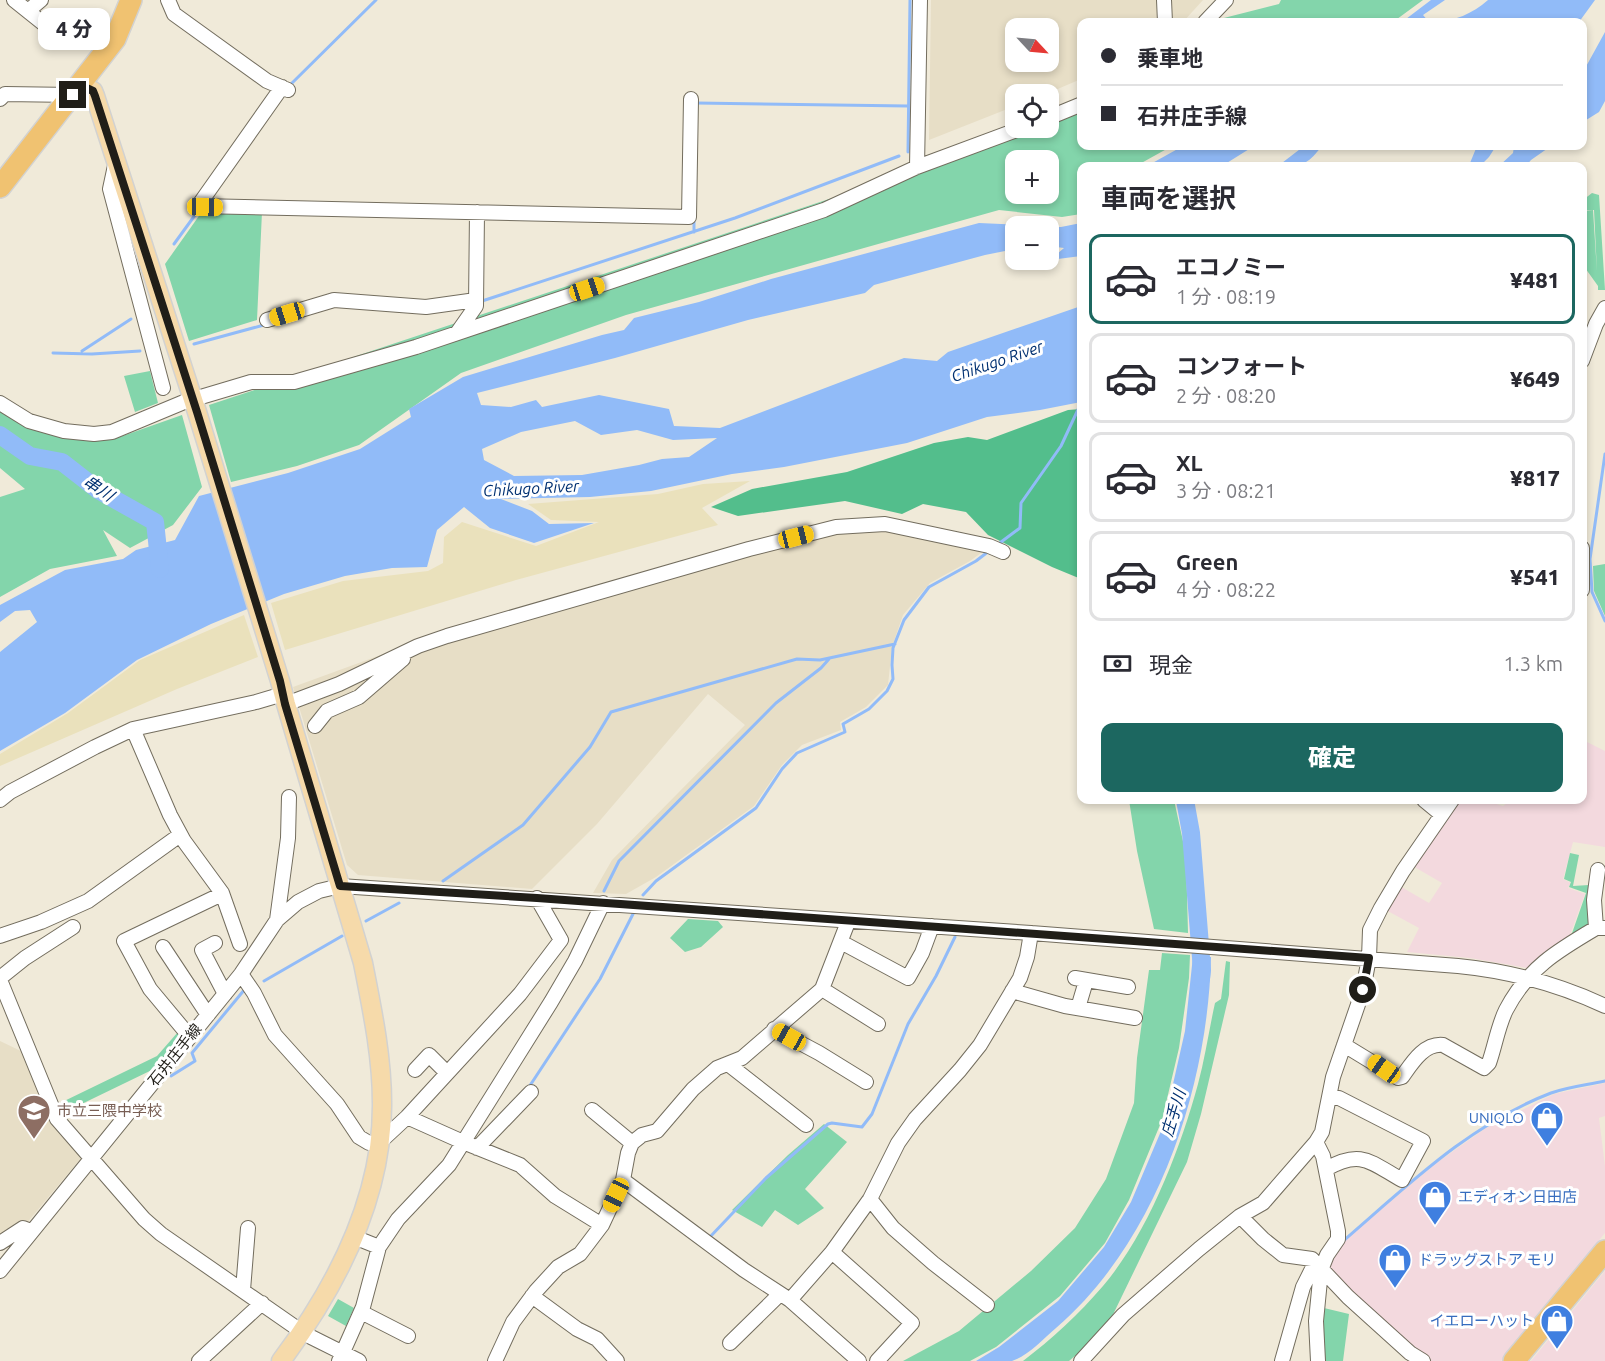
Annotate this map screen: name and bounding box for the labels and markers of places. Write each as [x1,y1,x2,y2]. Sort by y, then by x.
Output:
school or university icon: 市立三隈中学校 [16,1093,52,1140]
shop icon: UNIQLO [1529,1100,1565,1147]
place label: 市立三隈中学校 [57,1102,162,1119]
place label: UNIQLO [1469,1109,1524,1126]
shop icon: エディオン日田店 [1417,1179,1453,1226]
place label: エディオン日田店 [1458,1188,1577,1205]
shop icon: ドラッグストア モリ [1377,1242,1413,1289]
place label: ドラッグストア モリ [1418,1251,1556,1268]
shop icon: イエローハット [1539,1303,1575,1350]
place label: イエローハット [1429,1312,1534,1329]

